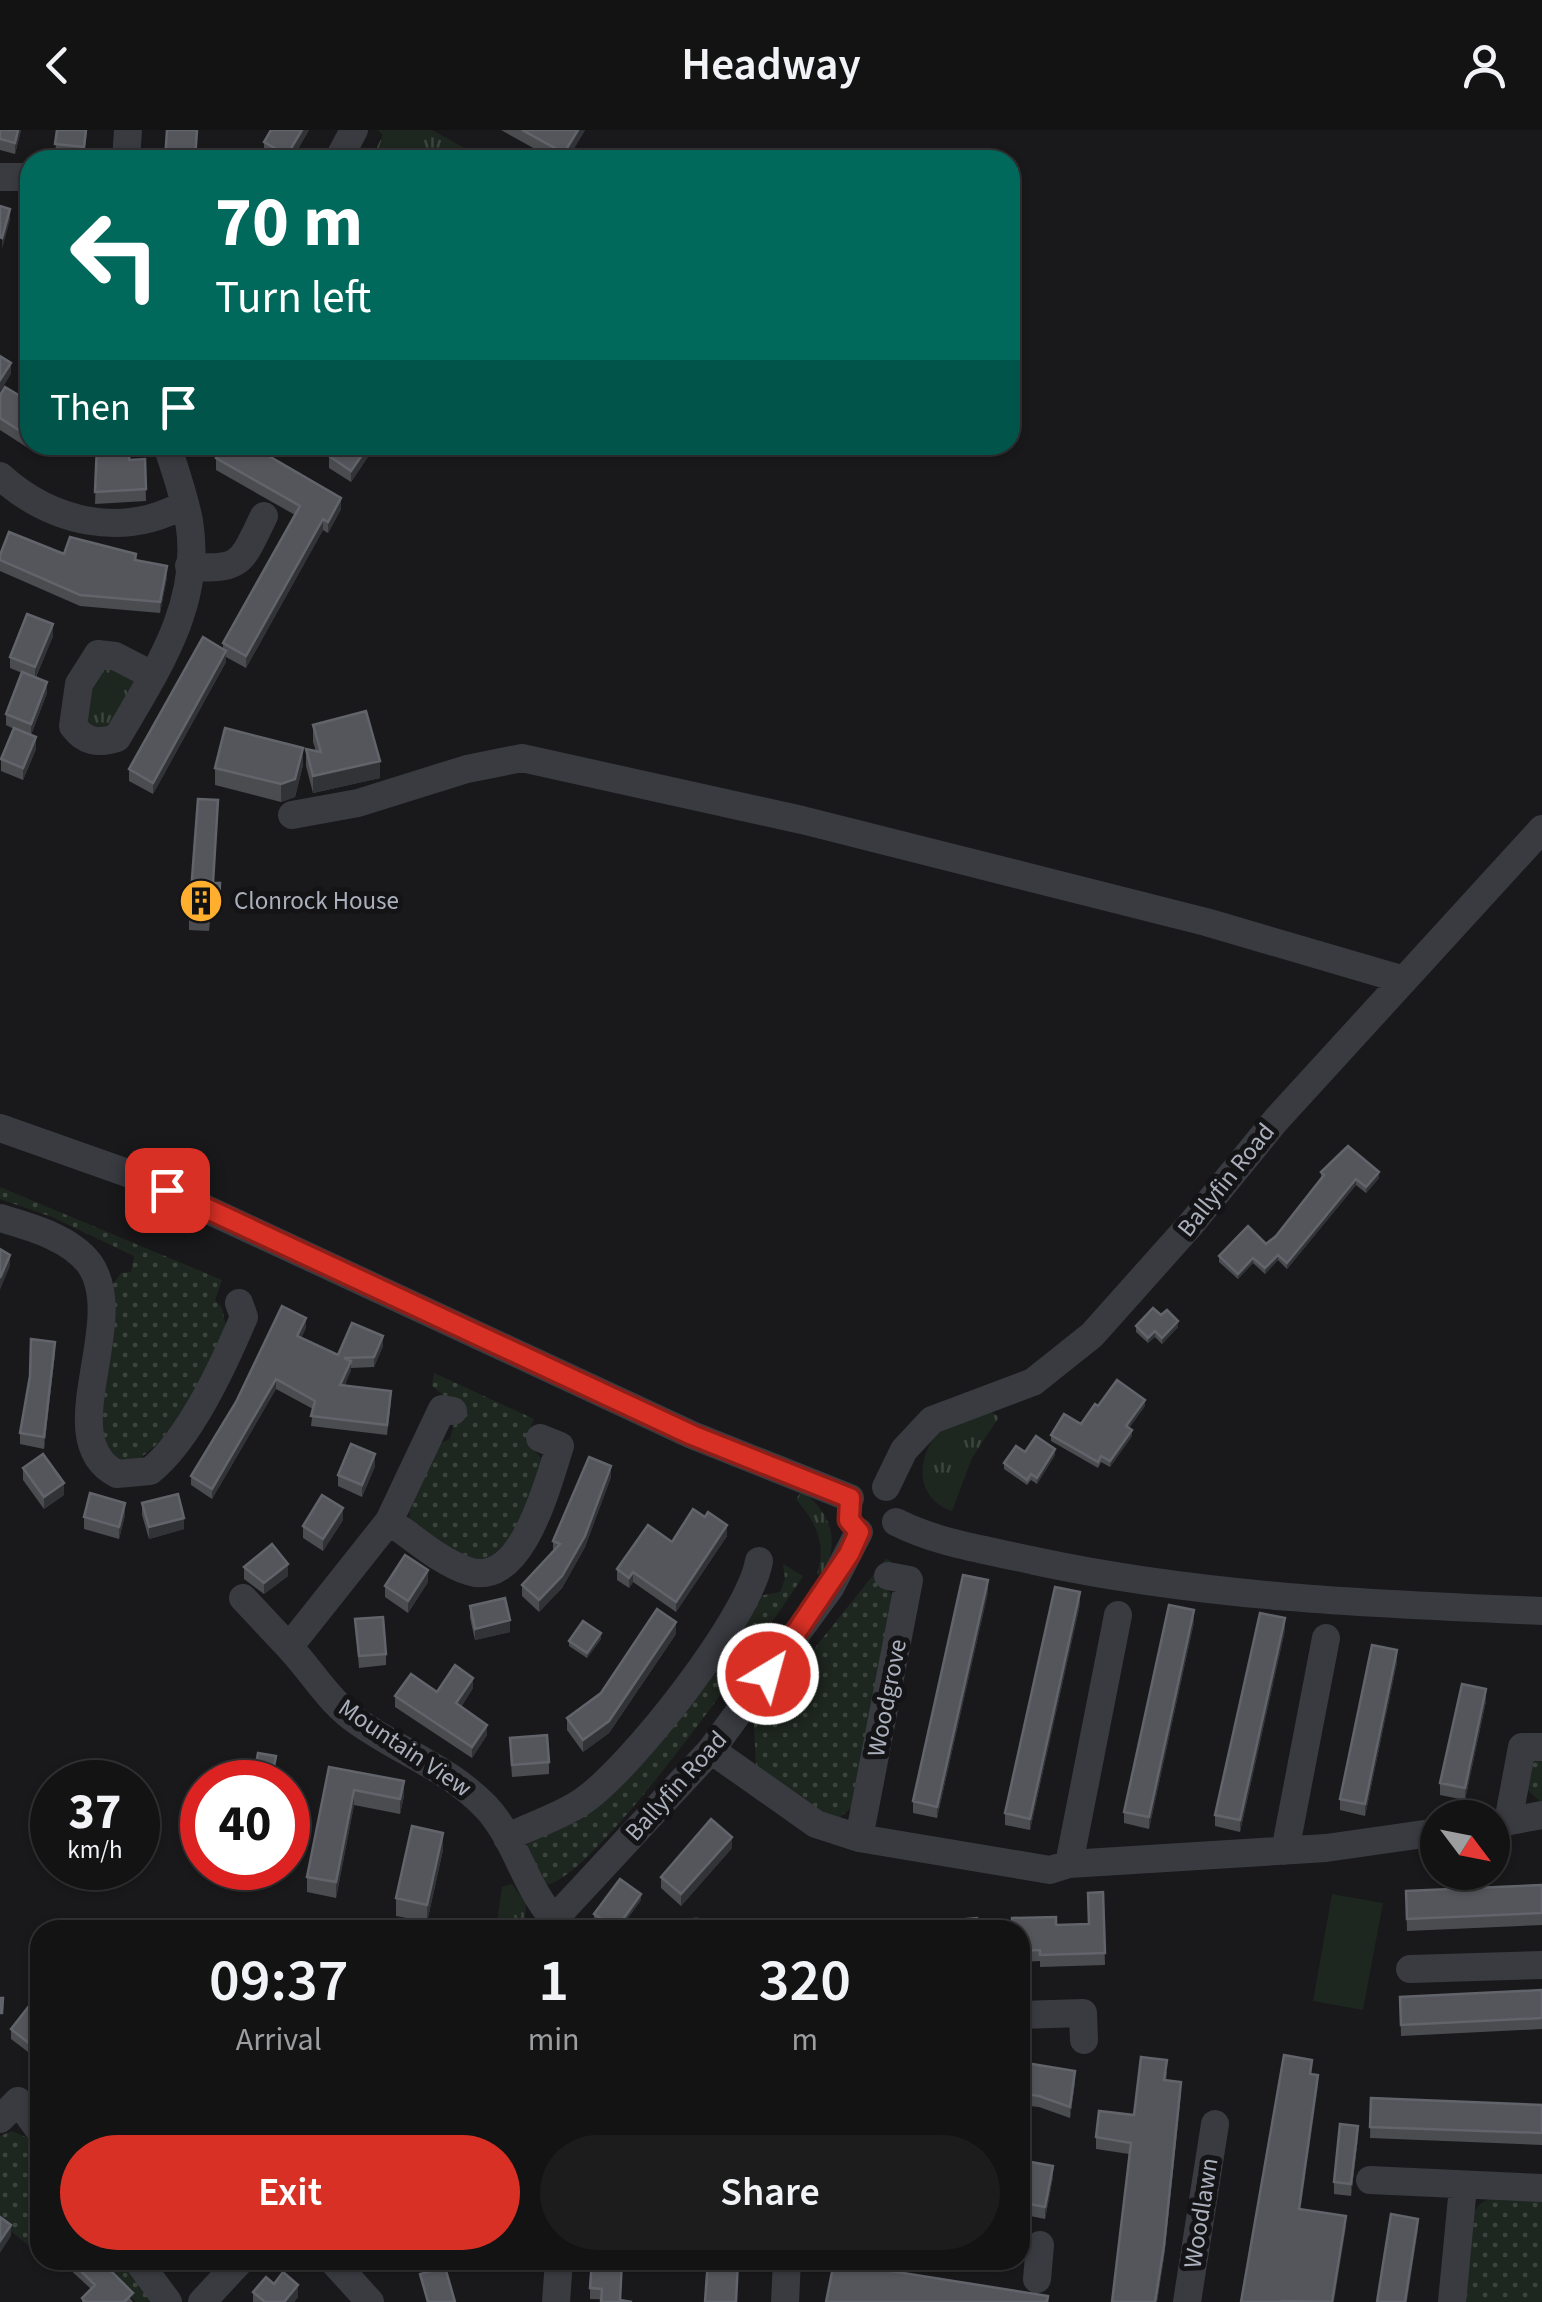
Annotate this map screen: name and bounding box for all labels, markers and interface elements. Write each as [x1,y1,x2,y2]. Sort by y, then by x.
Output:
text: Headway [681,33,861,97]
icon: back [30,38,85,93]
icon: person [1457,38,1512,93]
text: 70 m [215,173,363,273]
icon: left [50,190,180,320]
text: Turn left [215,266,371,330]
icon: arrive [151,380,206,435]
text: Then [50,381,131,435]
building icon: Clonrock House [178,878,224,924]
place label: Clonrock House [234,883,399,919]
street label: Ballyfin Road [1169,1115,1283,1245]
pin [125,1148,210,1233]
icon: arrive [140,1163,195,1218]
position arrow [716,1622,820,1726]
street label: Woodgrove [858,1636,916,1760]
street label: Mountain View [331,1690,479,1806]
street label: Ballyfin Road [617,1723,735,1849]
speed limit sign: 40 [180,1760,310,1890]
text: 37 [69,1777,121,1848]
north arrow [1420,1800,1510,1890]
map controls [1420,1800,1510,1890]
text: km/h [67,1832,123,1868]
text: 09:37 [209,1939,349,2024]
text: 1 [538,1939,569,2024]
text: 320 [759,1939,851,2024]
text: Arrival [236,2017,322,2063]
text: min [528,2017,580,2063]
text: m [792,2017,818,2063]
button: Exit [60,2135,520,2250]
button: Share [540,2135,1000,2250]
street label: Woodlawn [1175,2155,1227,2271]

